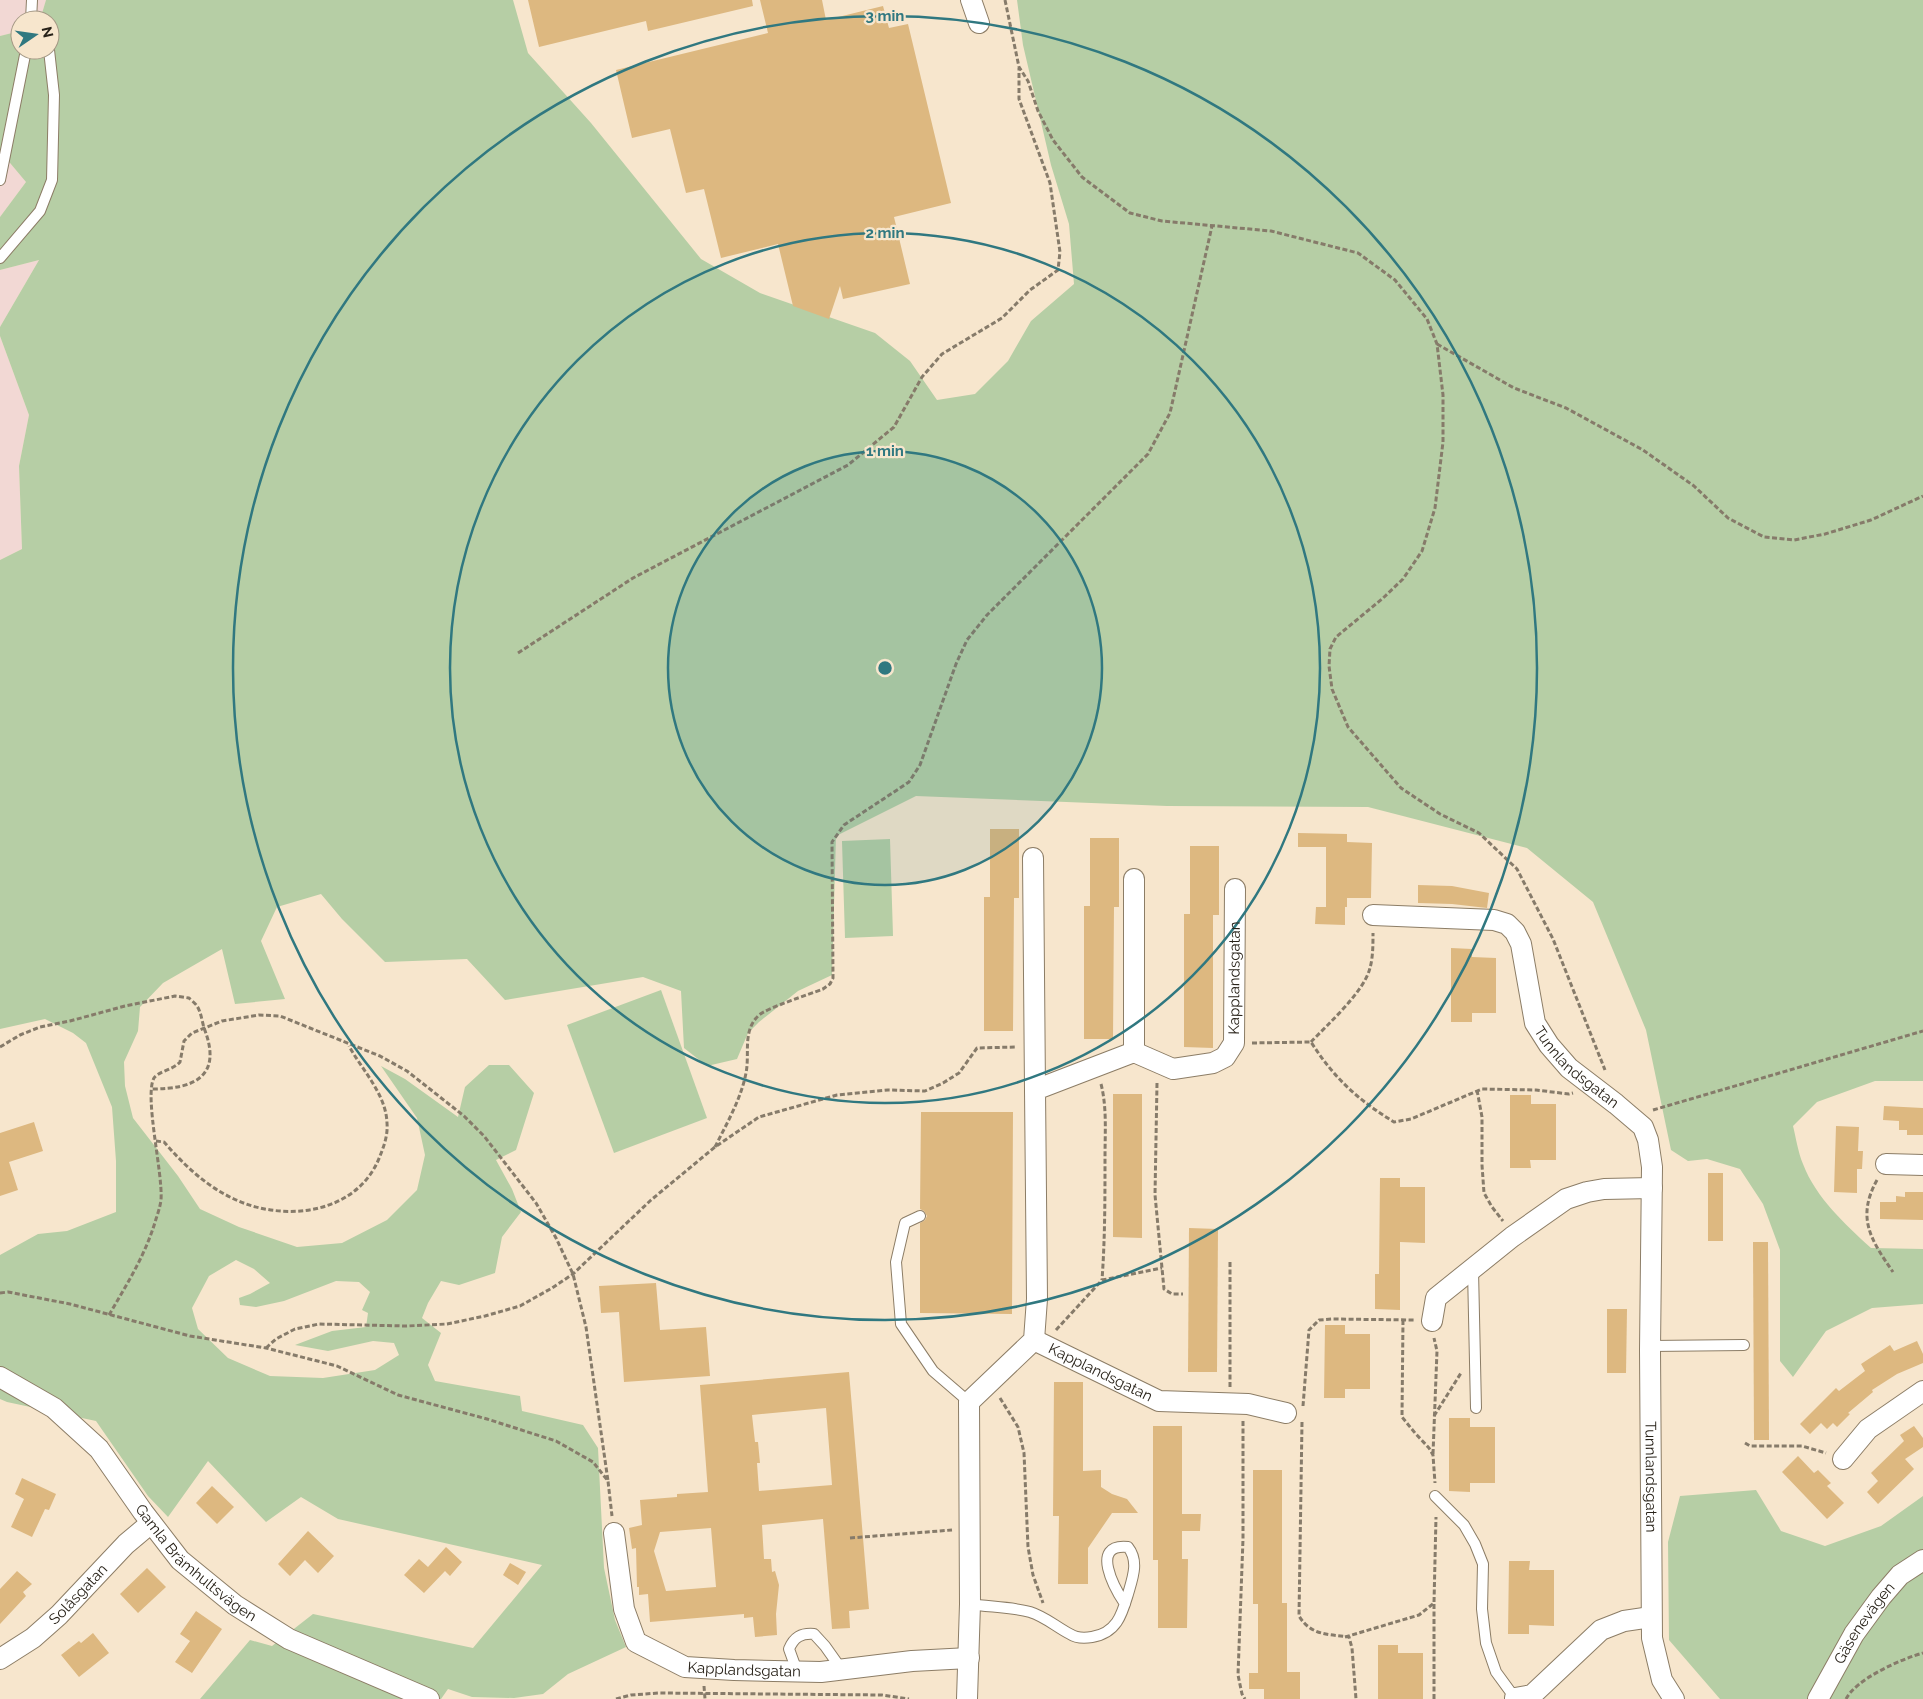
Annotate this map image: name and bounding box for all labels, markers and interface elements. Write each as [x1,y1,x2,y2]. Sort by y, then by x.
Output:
text: 3 min [866,7,904,25]
north arrow [10,10,60,60]
text: N [39,25,57,39]
text: 2 min [866,224,904,242]
text: 1 min [866,442,904,460]
centre of rings [876,659,894,677]
street label: Kapplandsgatan [1225,921,1244,1035]
street label: Tunnlandsgatan [1530,1023,1622,1112]
street label: Kapplandsgatan [1046,1340,1155,1405]
street label: Tunnlandsgatan [1641,1421,1660,1533]
street label: Gamla Brämhultsvägen [131,1501,260,1625]
street label: Solåsgatan [45,1560,111,1629]
street label: Gäsenevägen [1830,1579,1899,1667]
street label: Kapplandsgatan [687,1658,801,1681]

